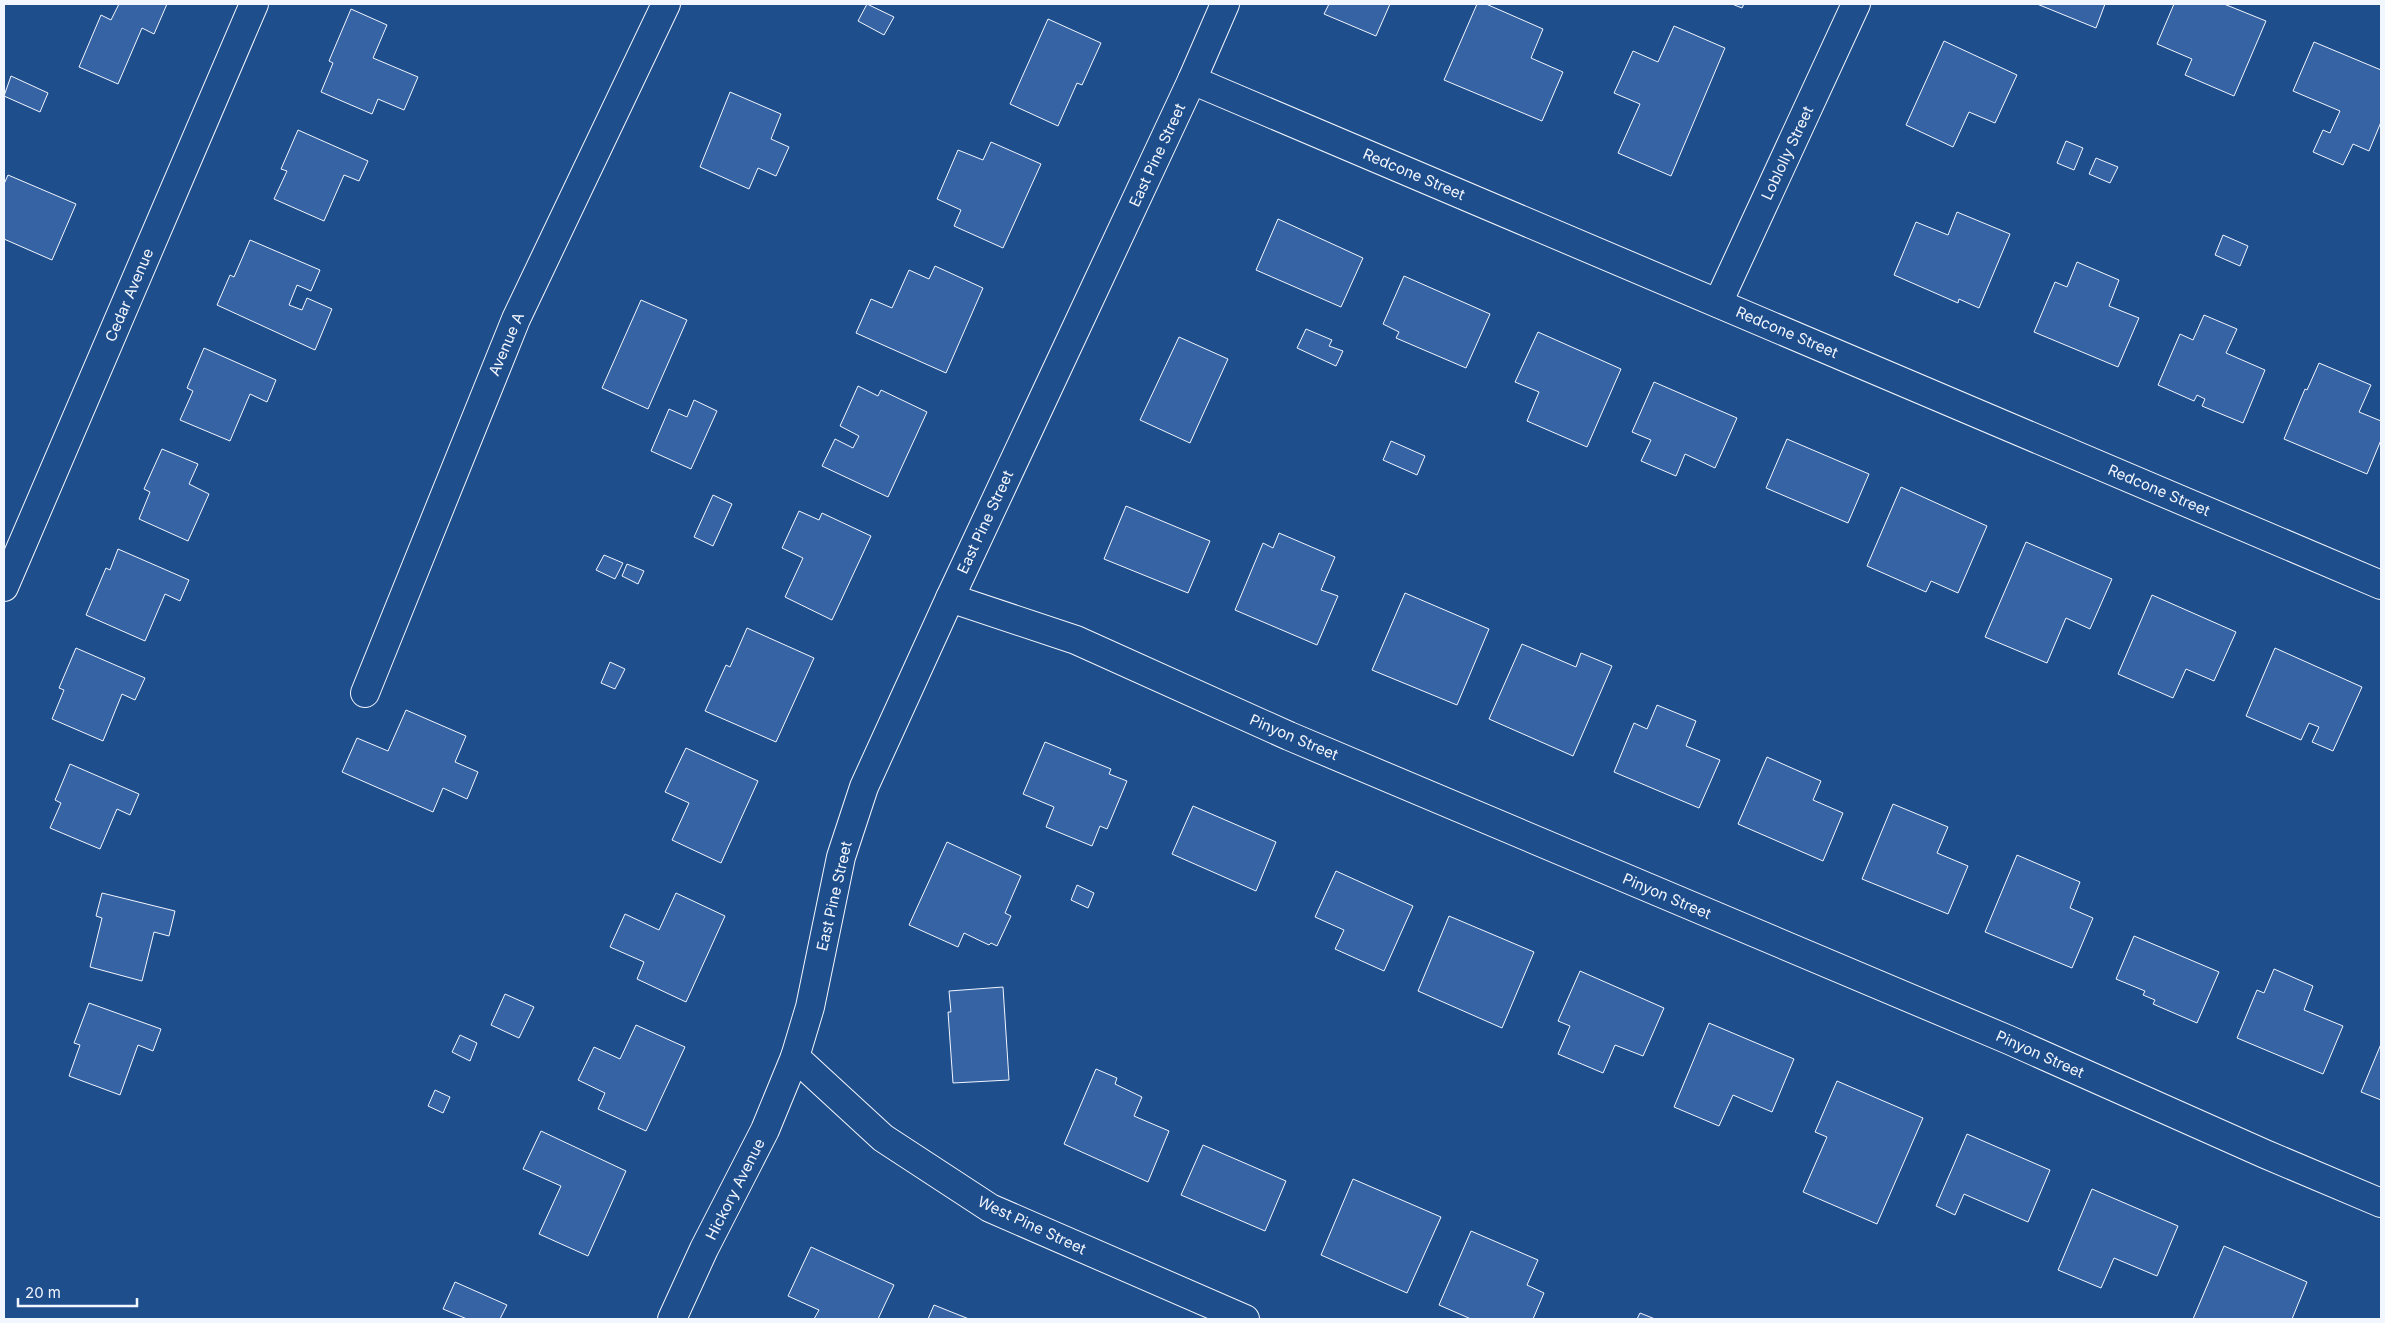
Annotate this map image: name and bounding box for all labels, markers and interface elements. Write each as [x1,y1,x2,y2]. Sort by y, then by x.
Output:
street label: East Pine Street [1125,100,1189,210]
street label: Loblolly Street [1757,103,1817,203]
street label: Redcone Street [1360,144,1468,204]
street label: Cedar Avenue [101,245,157,345]
street label: Redcone Street [1733,302,1841,362]
street label: Avenue A [484,309,528,379]
street label: Redcone Street [2105,460,2213,520]
street label: East Pine Street [953,467,1017,577]
street label: Pinyon Street [1247,710,1341,764]
street label: East Pine Street [812,839,856,953]
street label: Pinyon Street [1620,869,1714,923]
street label: Pinyon Street [1993,1026,2087,1082]
street label: Hickory Avenue [701,1135,769,1243]
street label: West Pine Street [975,1192,1089,1258]
scale bar [18,1276,136,1308]
text: 20 m [25,1283,61,1302]

